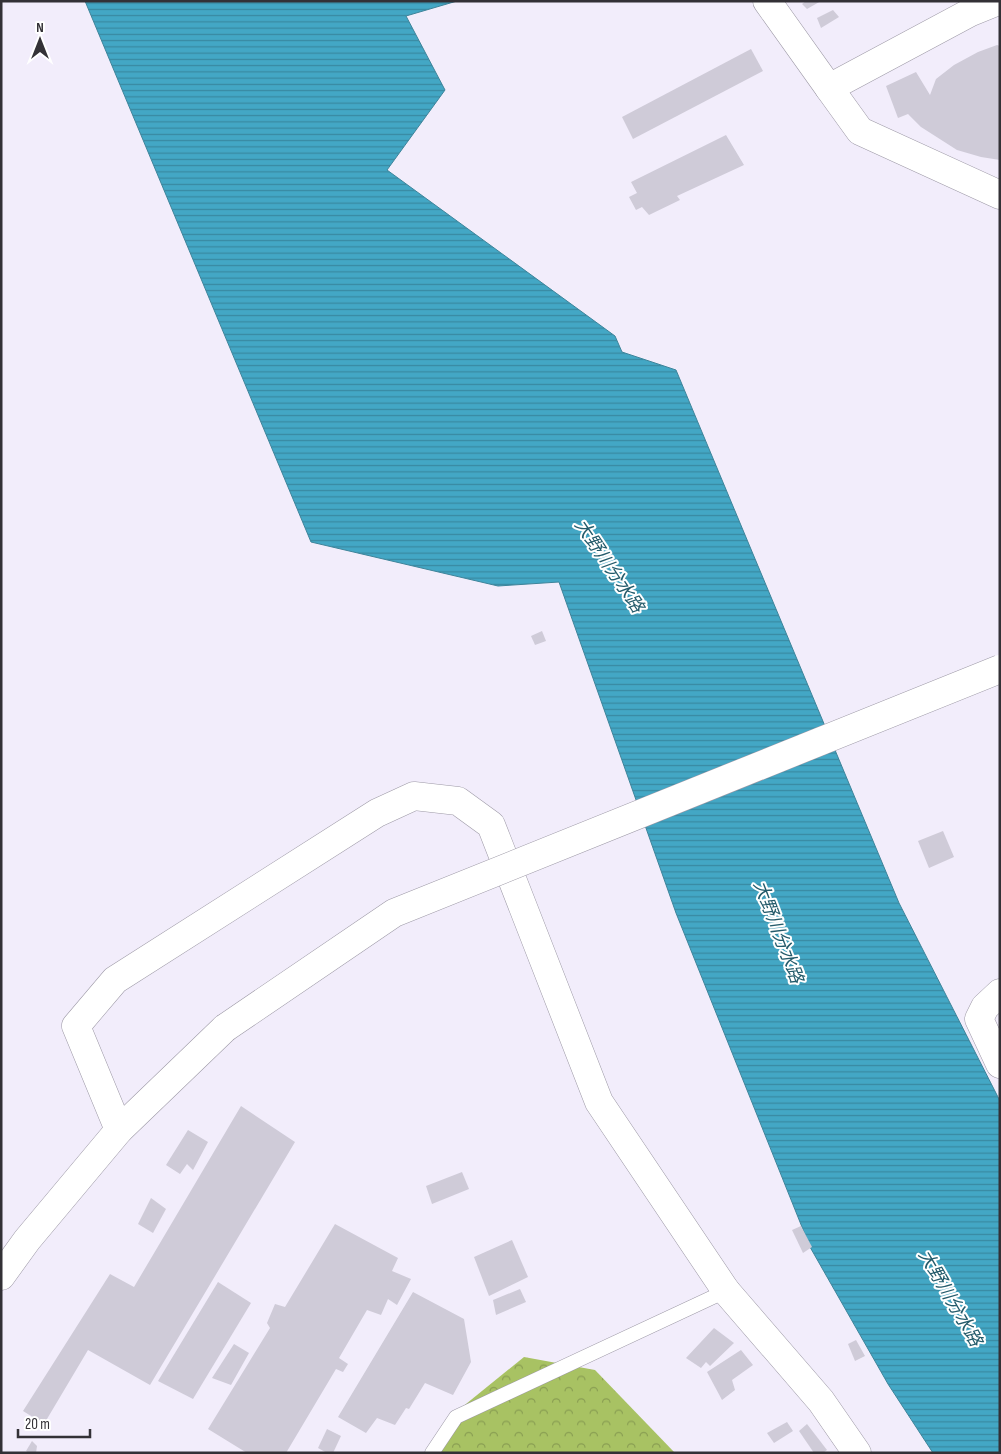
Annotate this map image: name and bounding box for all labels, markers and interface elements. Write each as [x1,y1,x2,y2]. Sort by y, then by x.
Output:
north arrow [15,15,65,65]
text: N [36,19,44,36]
water label: 大野川分水路 [570,515,649,618]
water label: 大野川分水路 [749,878,808,988]
water label: 大野川分水路 [914,1246,987,1352]
scale bar [18,1406,90,1438]
text: 20 m [25,1415,50,1434]

